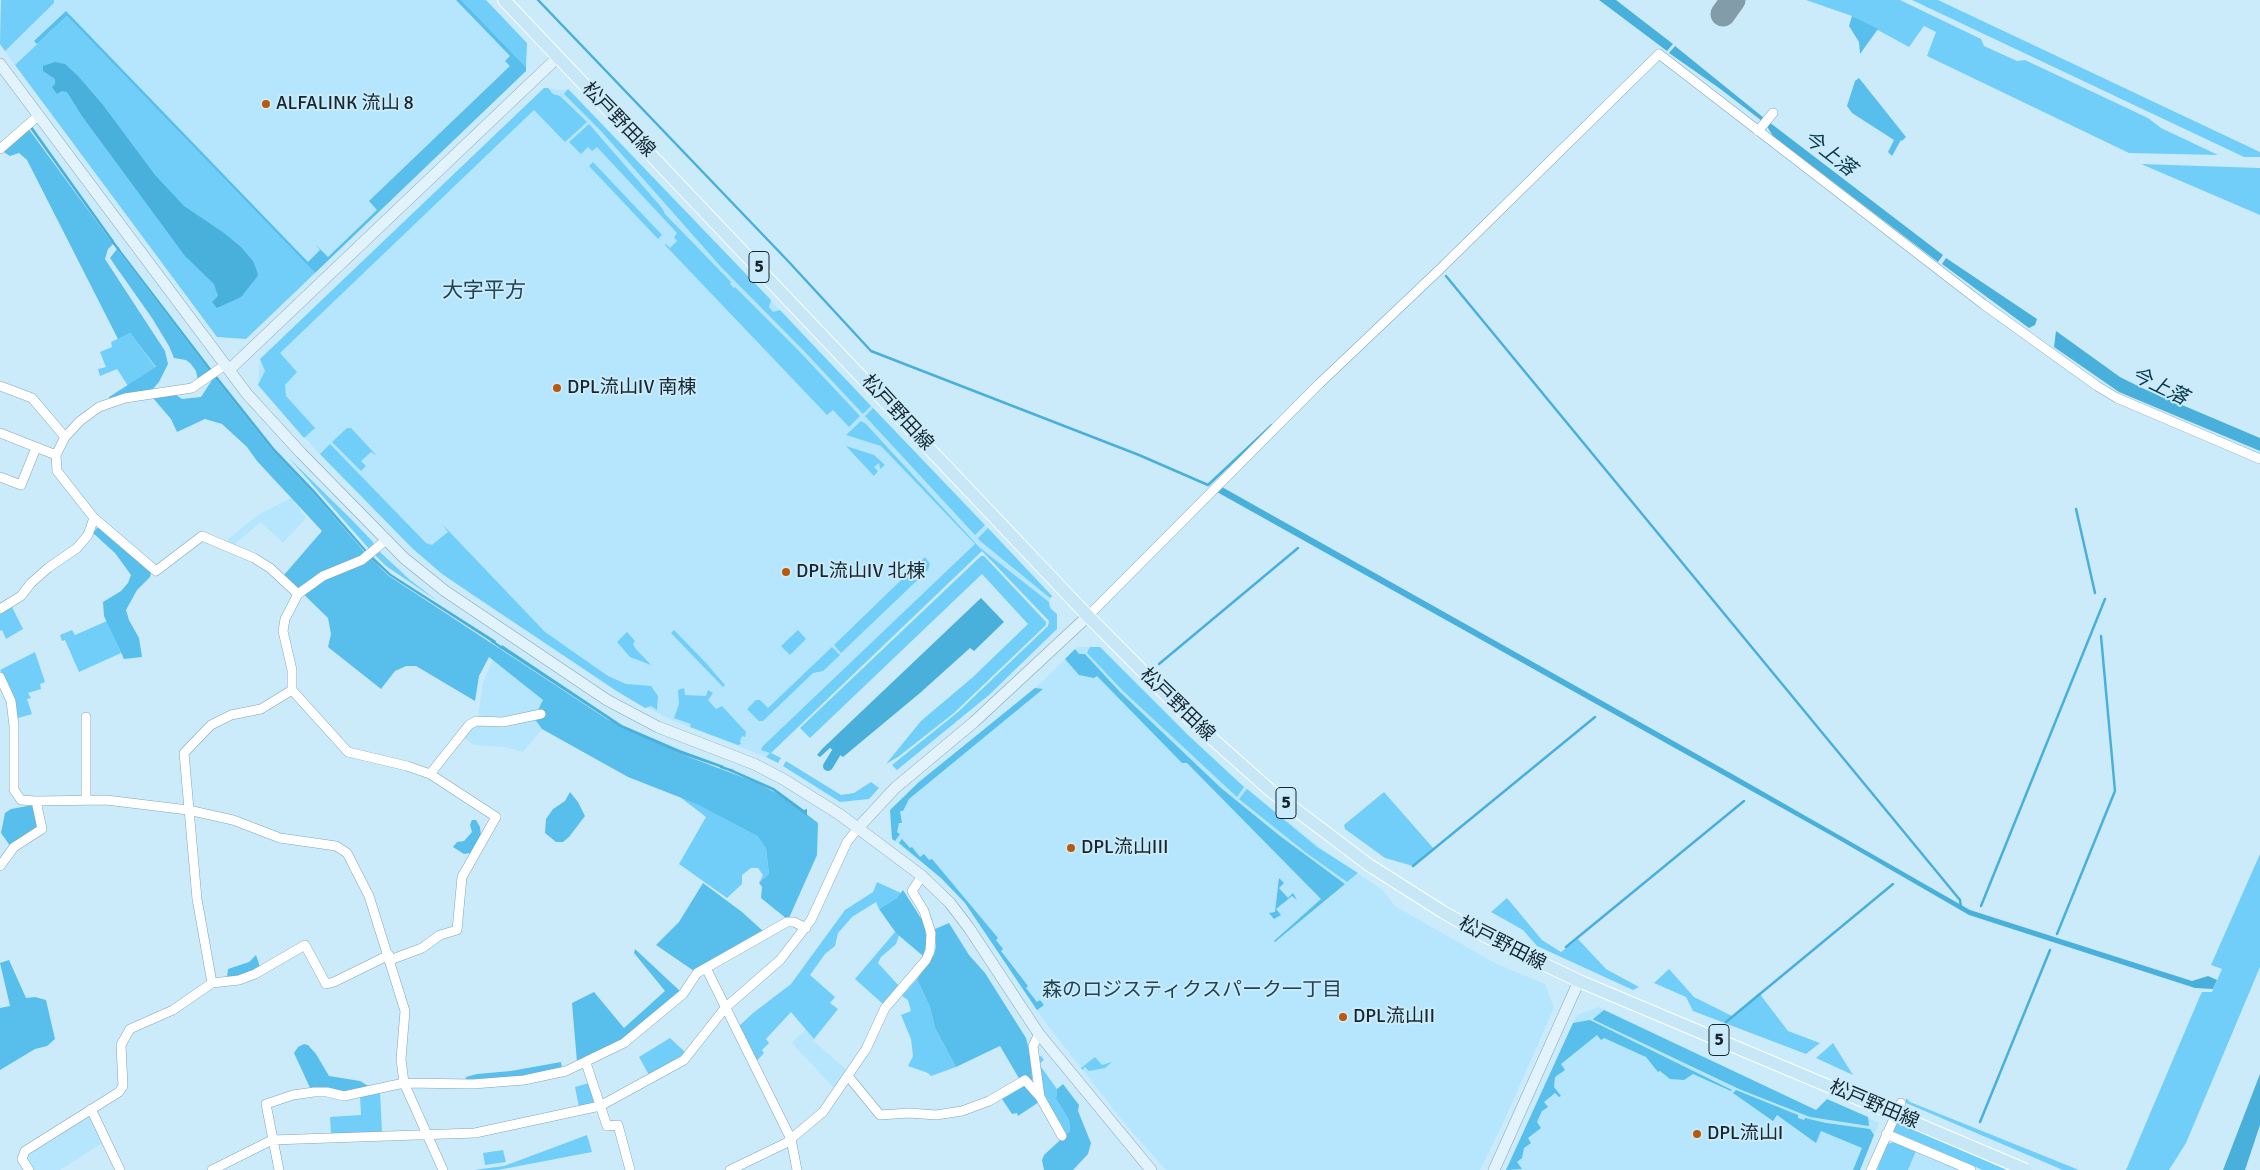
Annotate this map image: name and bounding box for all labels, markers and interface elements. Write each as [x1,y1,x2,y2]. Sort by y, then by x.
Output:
street label: 松戸野田線 [577,78,659,162]
place label: ALFALINK 流山 8 [276,93,414,115]
marker: ALFALINK 流山 8 [260,98,272,110]
water label: 今上落 [1798,126,1860,182]
road number: 5 [749,252,769,282]
district label: 大字平方 [442,278,526,304]
water label: 今上落 [2127,363,2191,411]
street label: 松戸野田線 [856,370,938,456]
place label: DPL流山IV 南棟 [567,377,696,399]
marker: DPL流山IV 南棟 [551,382,563,394]
place label: DPL流山IV 北棟 [796,561,925,583]
marker: DPL流山IV 北棟 [780,566,792,578]
street label: 松戸野田線 [1135,664,1219,746]
road number: 5 [1276,788,1296,818]
place label: DPL流山III [1081,837,1169,859]
marker: DPL流山III [1065,842,1077,854]
street label: 松戸野田線 [1455,912,1549,976]
district label: 森のロジスティクスパーク一丁目 [1042,979,1342,1003]
place label: DPL流山II [1353,1006,1435,1028]
marker: DPL流山II [1337,1011,1349,1023]
road number: 5 [1709,1024,1729,1056]
street label: 松戸野田線 [1826,1076,1922,1134]
place label: DPL流山I [1707,1123,1783,1145]
marker: DPL流山I [1691,1128,1703,1140]

